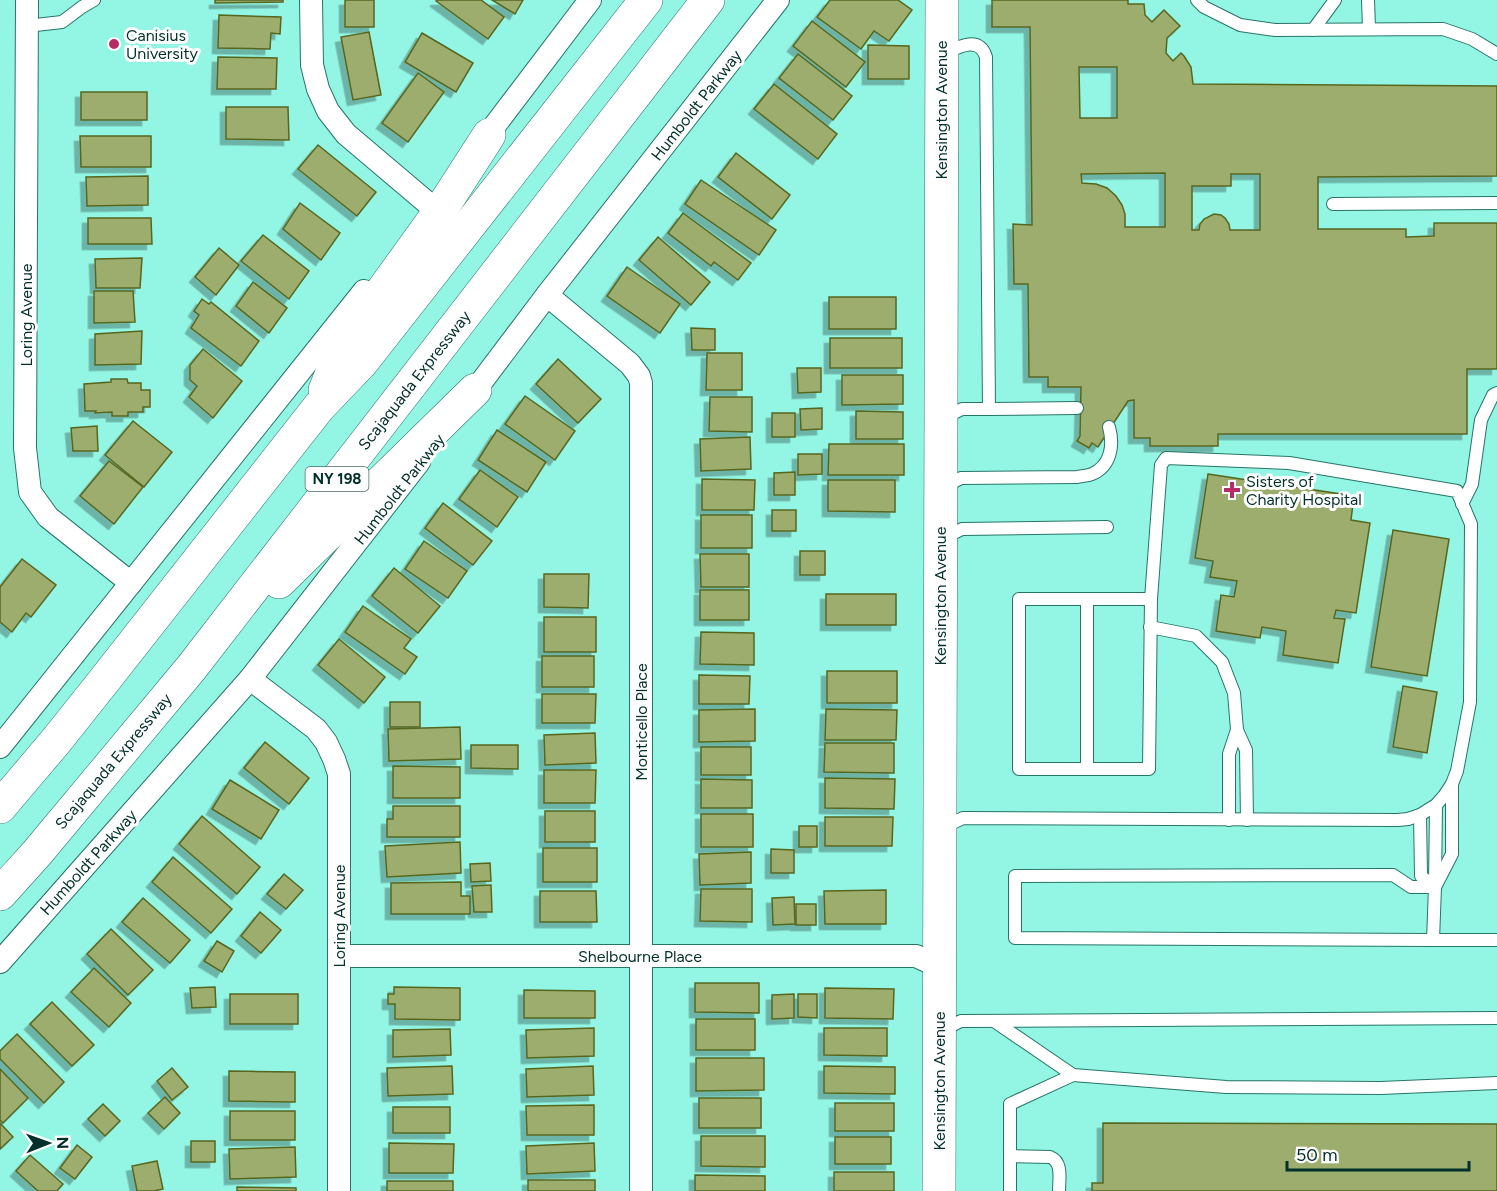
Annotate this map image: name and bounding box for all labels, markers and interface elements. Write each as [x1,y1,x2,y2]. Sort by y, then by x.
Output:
place label: Canisius University [126,26,198,63]
marker: Canisius University [107,37,121,51]
street label: Kensington Avenue [932,40,951,180]
street label: Humboldt Parkway [647,46,746,164]
street label: Loring Avenue [17,263,36,367]
street label: Scajaquada Expressway [354,307,475,454]
street label: Humboldt Parkway [350,430,449,548]
road number: NY 198 [306,467,368,491]
place label: Sisters of Charity Hospital [1246,472,1362,509]
marker: Sisters of Charity Hospital [1223,481,1241,499]
street label: Kensington Avenue [931,526,950,666]
street label: Monticello Place [632,663,651,781]
street label: Scajaquada Expressway [51,689,176,833]
street label: Humboldt Parkway [36,805,141,919]
street label: Loring Avenue [330,864,349,968]
street label: Shelbourne Place [578,947,702,966]
street label: Kensington Avenue [930,1011,949,1151]
north arrow [18,1113,78,1173]
scale bar [1287,1134,1468,1172]
text: N [53,1136,72,1149]
text: 50 m [1296,1144,1338,1166]

